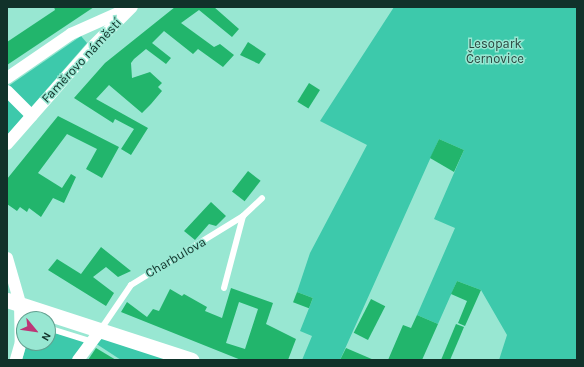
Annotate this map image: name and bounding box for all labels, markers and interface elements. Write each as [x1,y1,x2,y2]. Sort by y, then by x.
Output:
street label: Faměrovo náměstí [39,15,125,107]
park label: Lesopark Černovice [466,37,524,68]
street label: Charbulova [143,234,209,282]
north arrow [16,311,56,351]
text: N [38,330,54,343]

